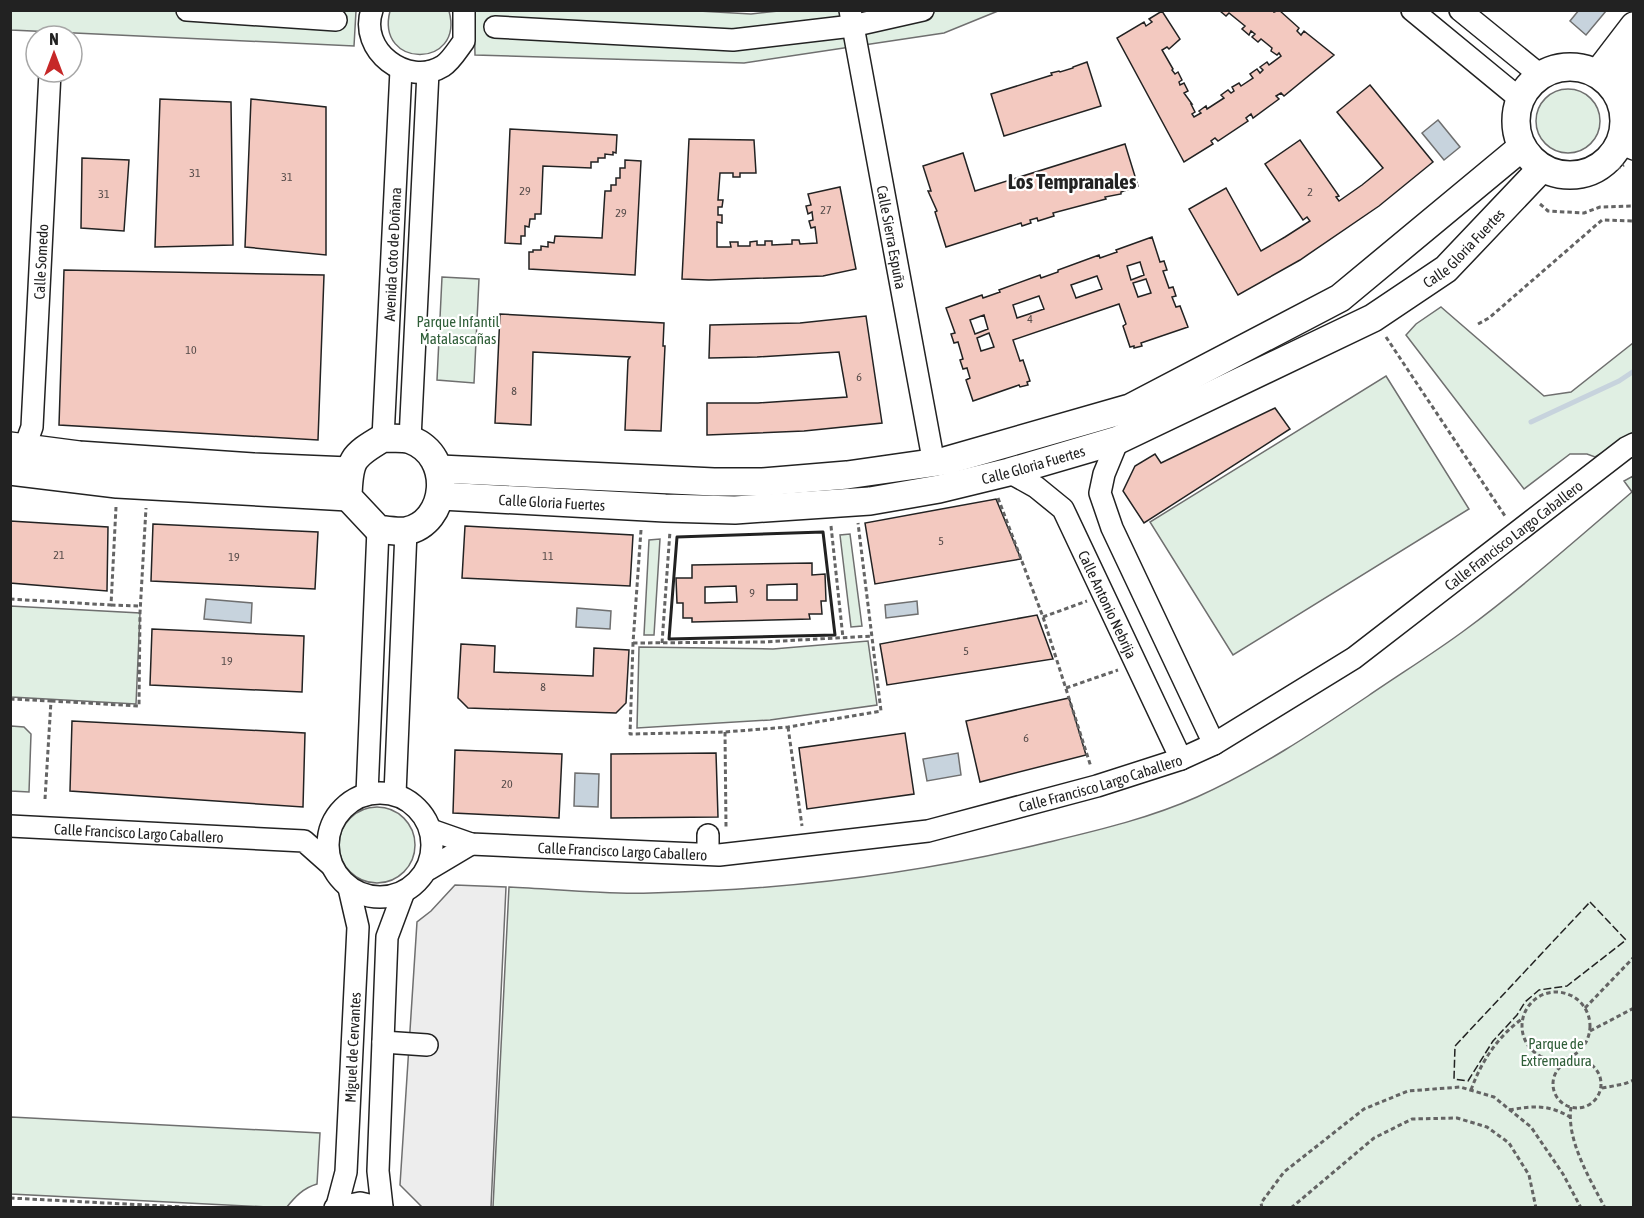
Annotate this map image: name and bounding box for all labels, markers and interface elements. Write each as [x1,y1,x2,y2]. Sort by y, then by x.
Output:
north arrow [24,24,84,84]
text: N [49,30,59,48]
house number: 31 [189,166,201,180]
district label: Los Tempranales [1008,169,1137,193]
house number: 31 [281,170,293,184]
house number: 29 [519,184,531,198]
street label: Calle Sierra Espuña [874,184,910,290]
house number: 2 [1307,185,1313,199]
house number: 31 [98,187,110,201]
street label: Avenida Coto de Doñana [380,187,404,322]
house number: 27 [820,203,832,217]
street label: Calle Gloria Fuertes [1419,205,1508,291]
house number: 29 [615,206,627,220]
street label: Calle Somedo [30,223,51,300]
house number: 4 [1027,312,1033,326]
park label: Parque Infantil Matalascañas [417,313,499,347]
house number: 10 [185,343,197,357]
house number: 6 [856,370,862,384]
house number: 8 [511,384,517,398]
street label: Calle Gloria Fuertes [980,442,1087,487]
street label: Calle Francisco Largo Caballero [1441,476,1586,594]
street label: Calle Gloria Fuertes [498,491,606,513]
house number: 5 [938,534,944,548]
house number: 21 [53,548,65,562]
street label: Calle Antonio Nebrija [1075,548,1141,661]
house number: 11 [542,549,554,563]
house number: 19 [228,550,240,564]
house number: 9 [749,586,755,600]
house number: 5 [963,644,969,658]
house number: 19 [221,654,233,668]
house number: 8 [540,680,546,694]
house number: 6 [1023,731,1029,745]
street label: Calle Francisco Largo Caballero [1017,751,1184,815]
house number: 20 [501,777,513,791]
street label: Calle Francisco Largo Caballero [54,820,224,845]
street label: Calle Francisco Largo Caballero [537,838,708,863]
street label: Miguel de Cervantes [341,992,363,1103]
park label: Parque de Extremadura [1520,1035,1592,1069]

